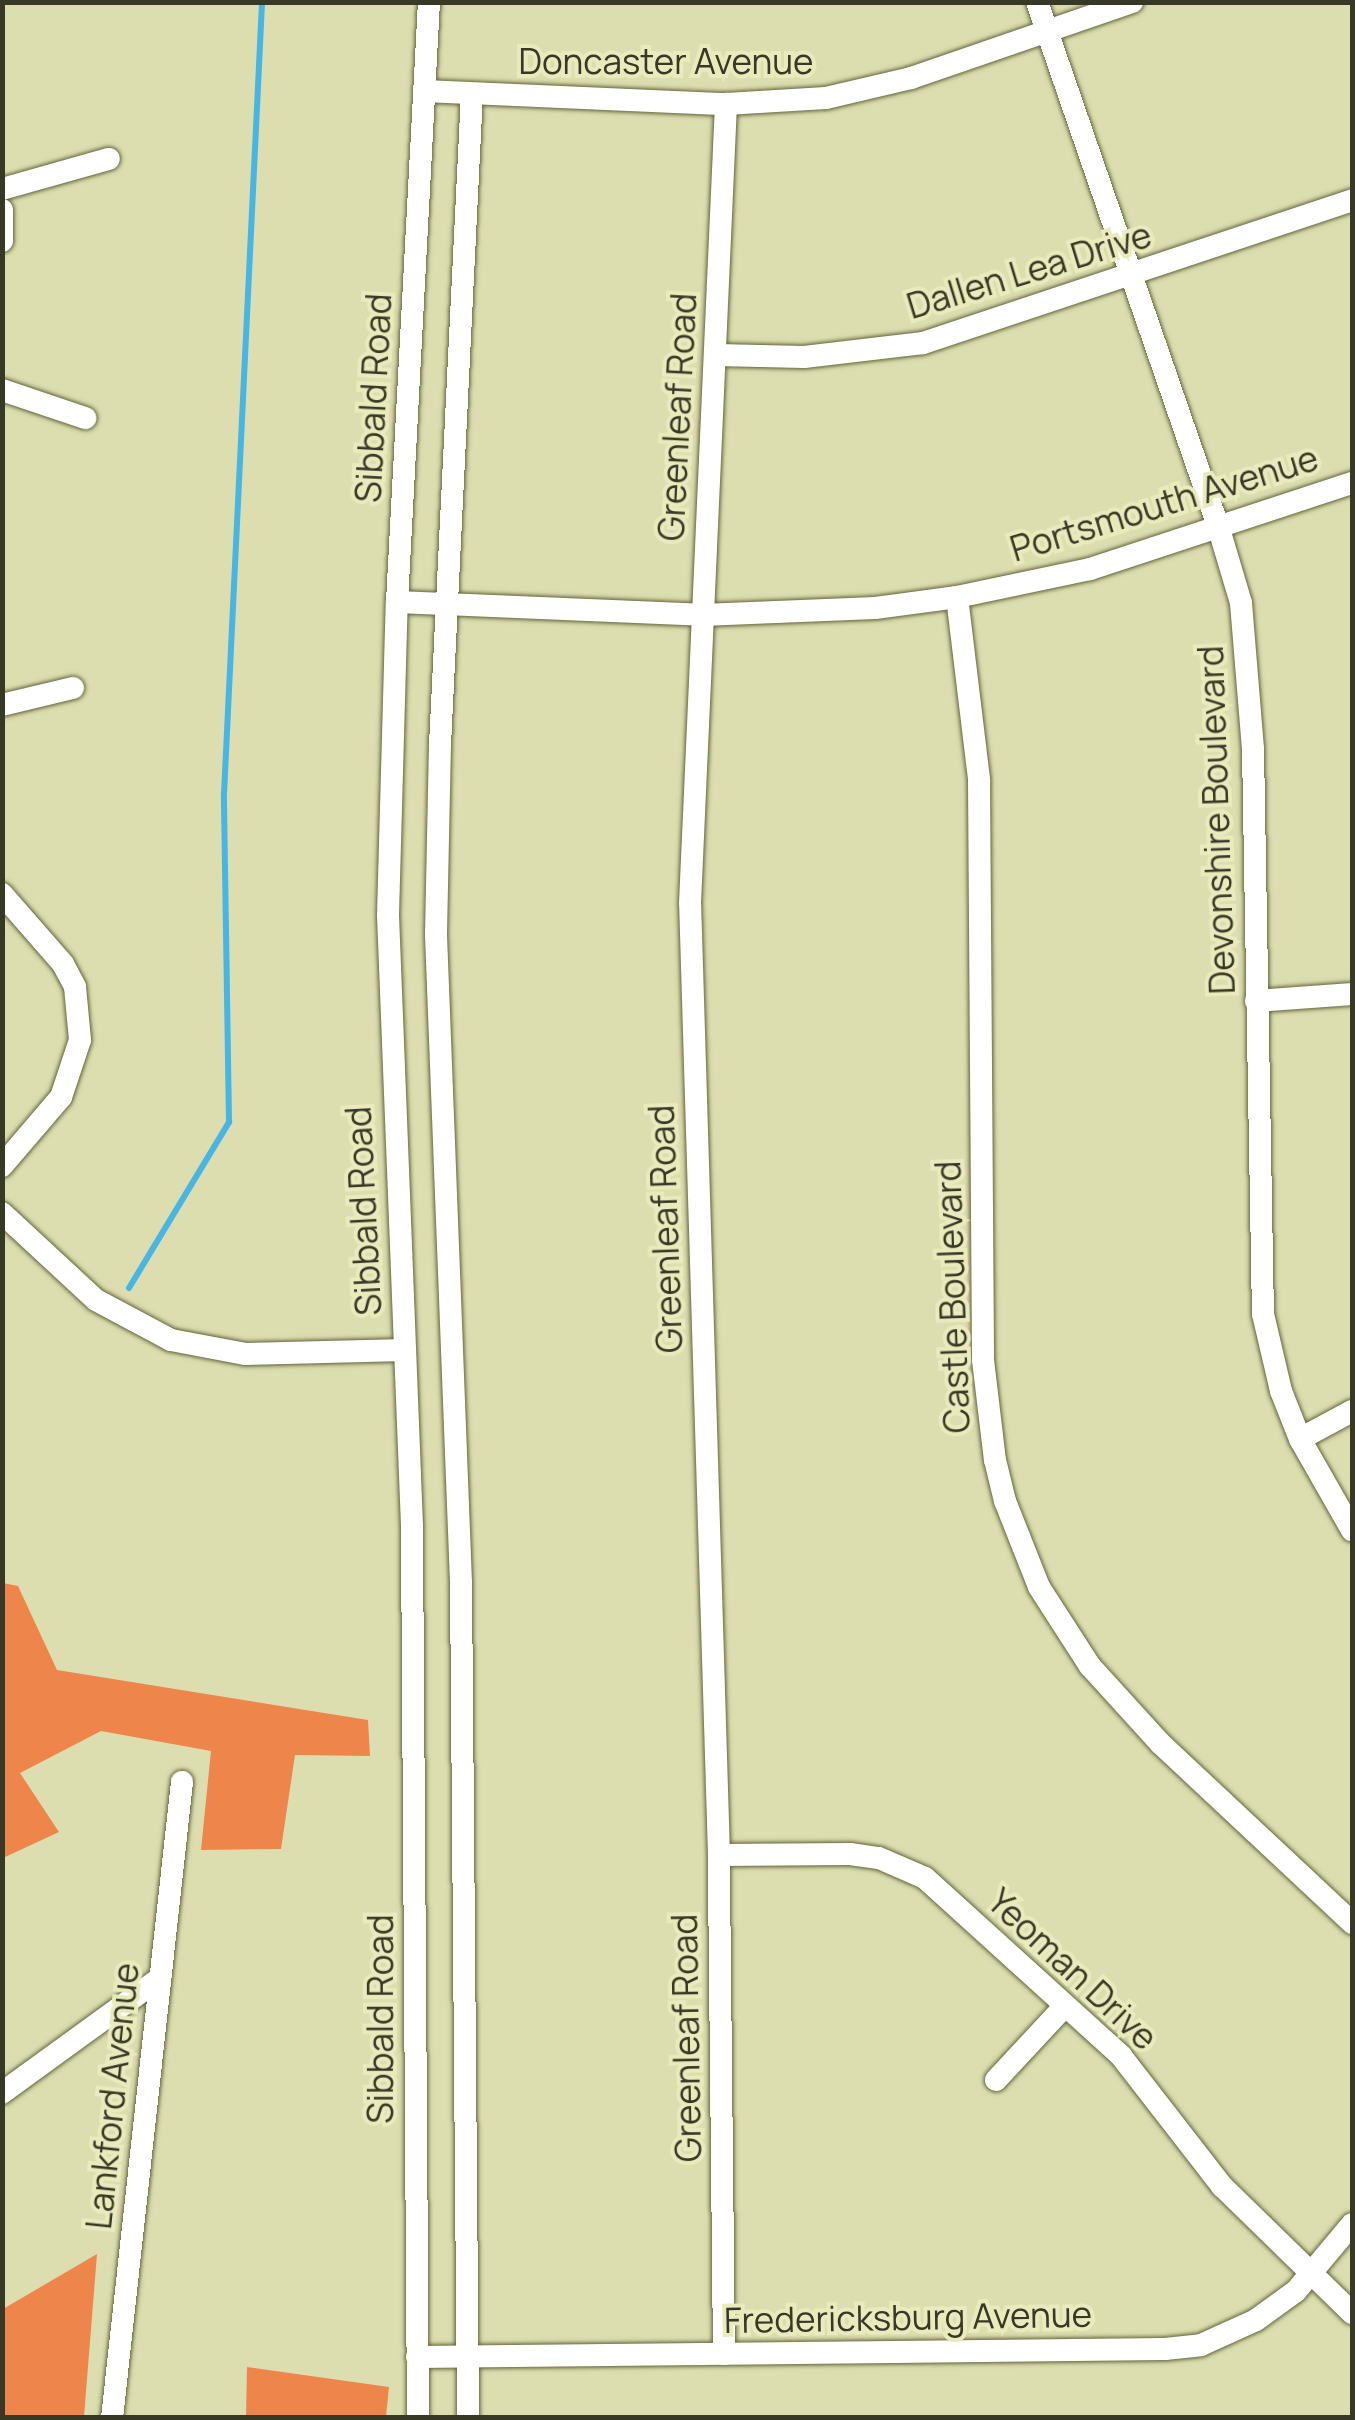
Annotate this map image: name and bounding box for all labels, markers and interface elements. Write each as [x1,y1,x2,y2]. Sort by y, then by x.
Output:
street label: Doncaster Avenue [518,40,814,82]
street label: Dallen Lea Drive [902,213,1156,327]
street label: Sibbald Road [347,292,399,504]
street label: Greenleaf Road [650,292,704,542]
street label: Portsmouth Avenue [1005,436,1323,570]
street label: Devonshire Boulevard [1189,645,1243,995]
street label: Greenleaf Road [640,1104,690,1354]
street label: Sibbald Road [337,1105,389,1317]
street label: Castle Boulevard [926,1160,978,1434]
street label: Yeoman Drive [979,1880,1167,2058]
street label: Sibbald Road [359,1914,401,2124]
street label: Greenleaf Road [663,1914,709,2162]
street label: Lankford Avenue [77,1961,147,2231]
street label: Fredericksburg Avenue [724,2293,1092,2341]

